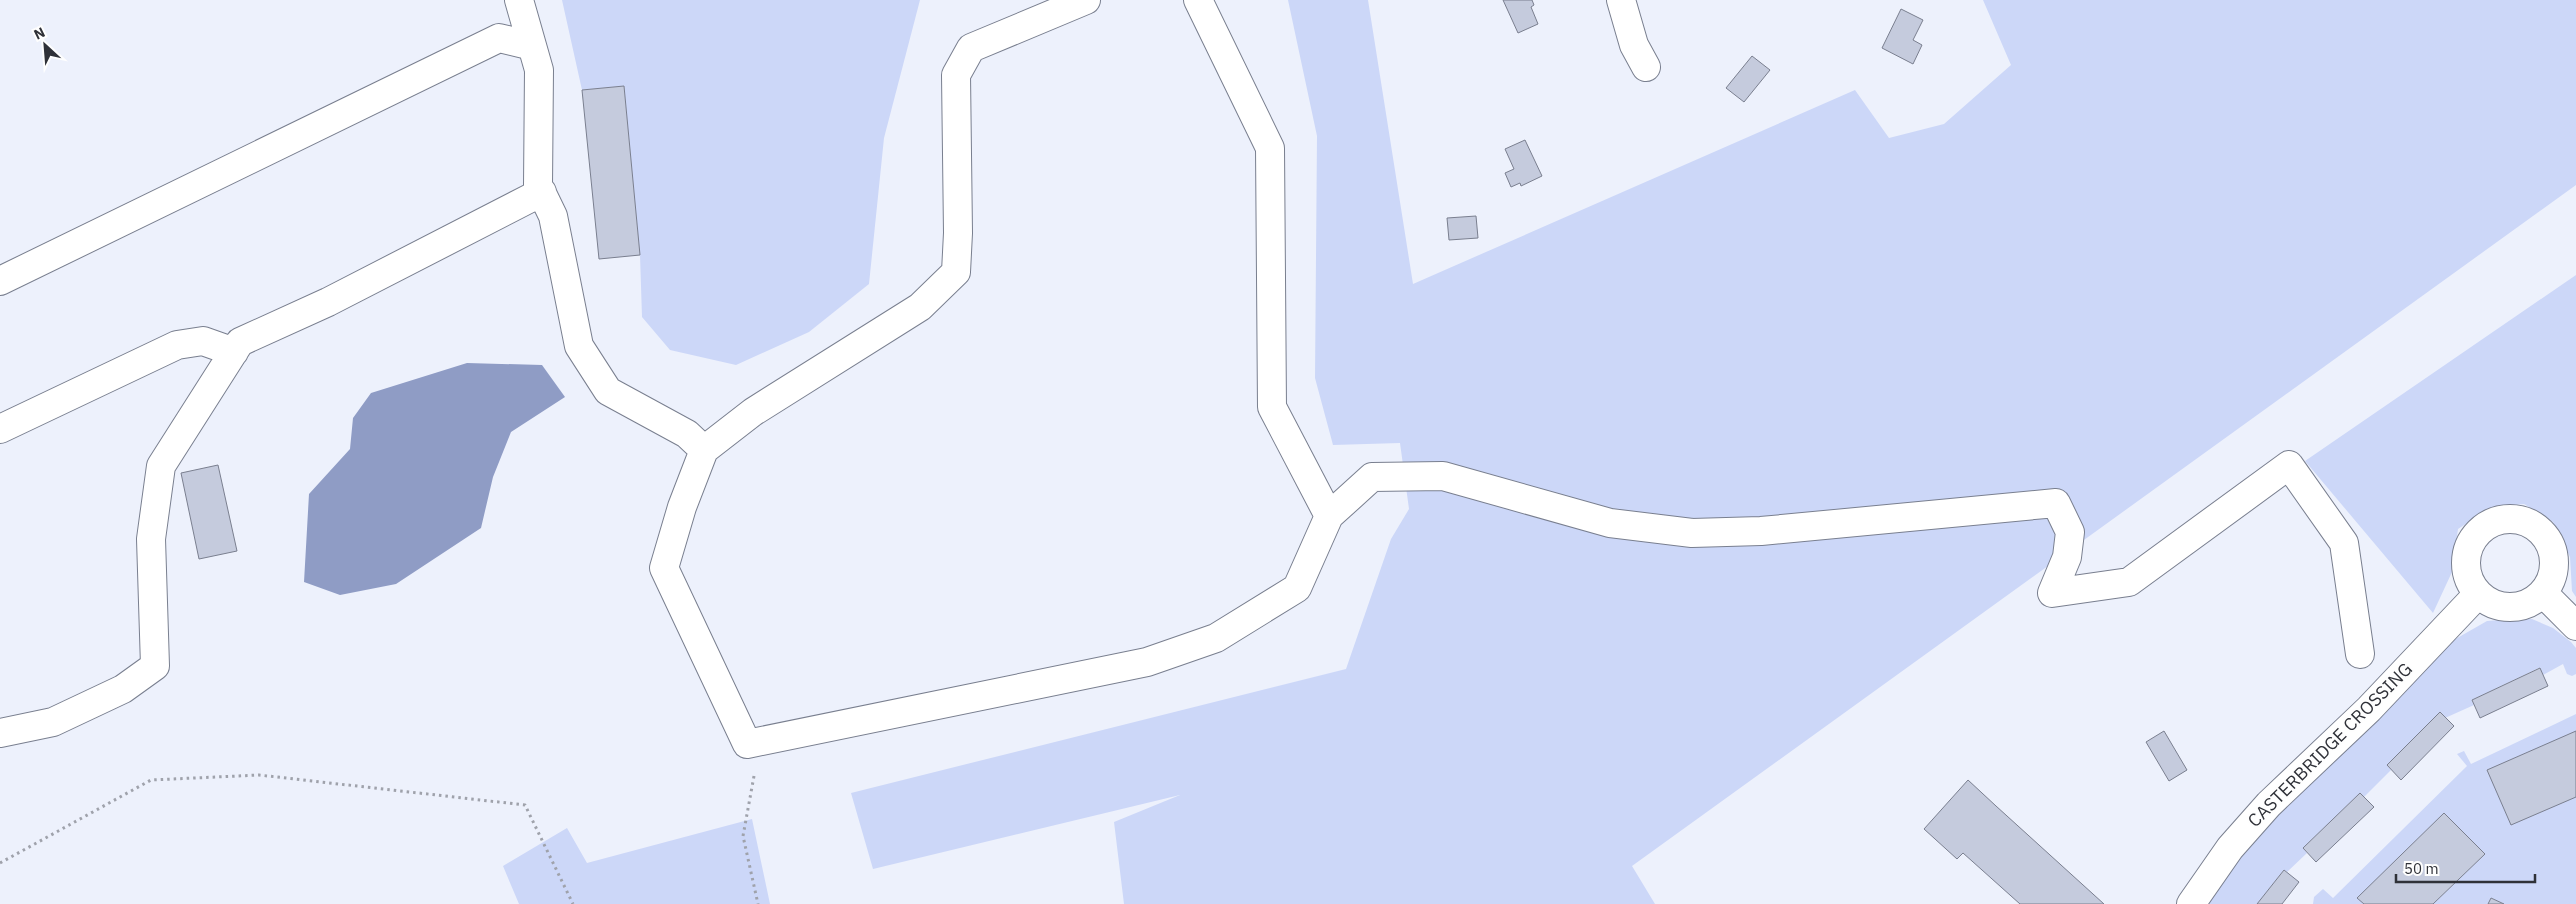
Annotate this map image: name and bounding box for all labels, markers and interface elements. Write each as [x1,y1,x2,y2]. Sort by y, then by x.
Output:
north arrow [20,20,70,70]
text: N [31,23,48,44]
street label: CASTERBRIDGE CROSSING [2242,657,2417,832]
scale bar [2396,852,2535,884]
text: 50 m [2404,859,2439,878]

